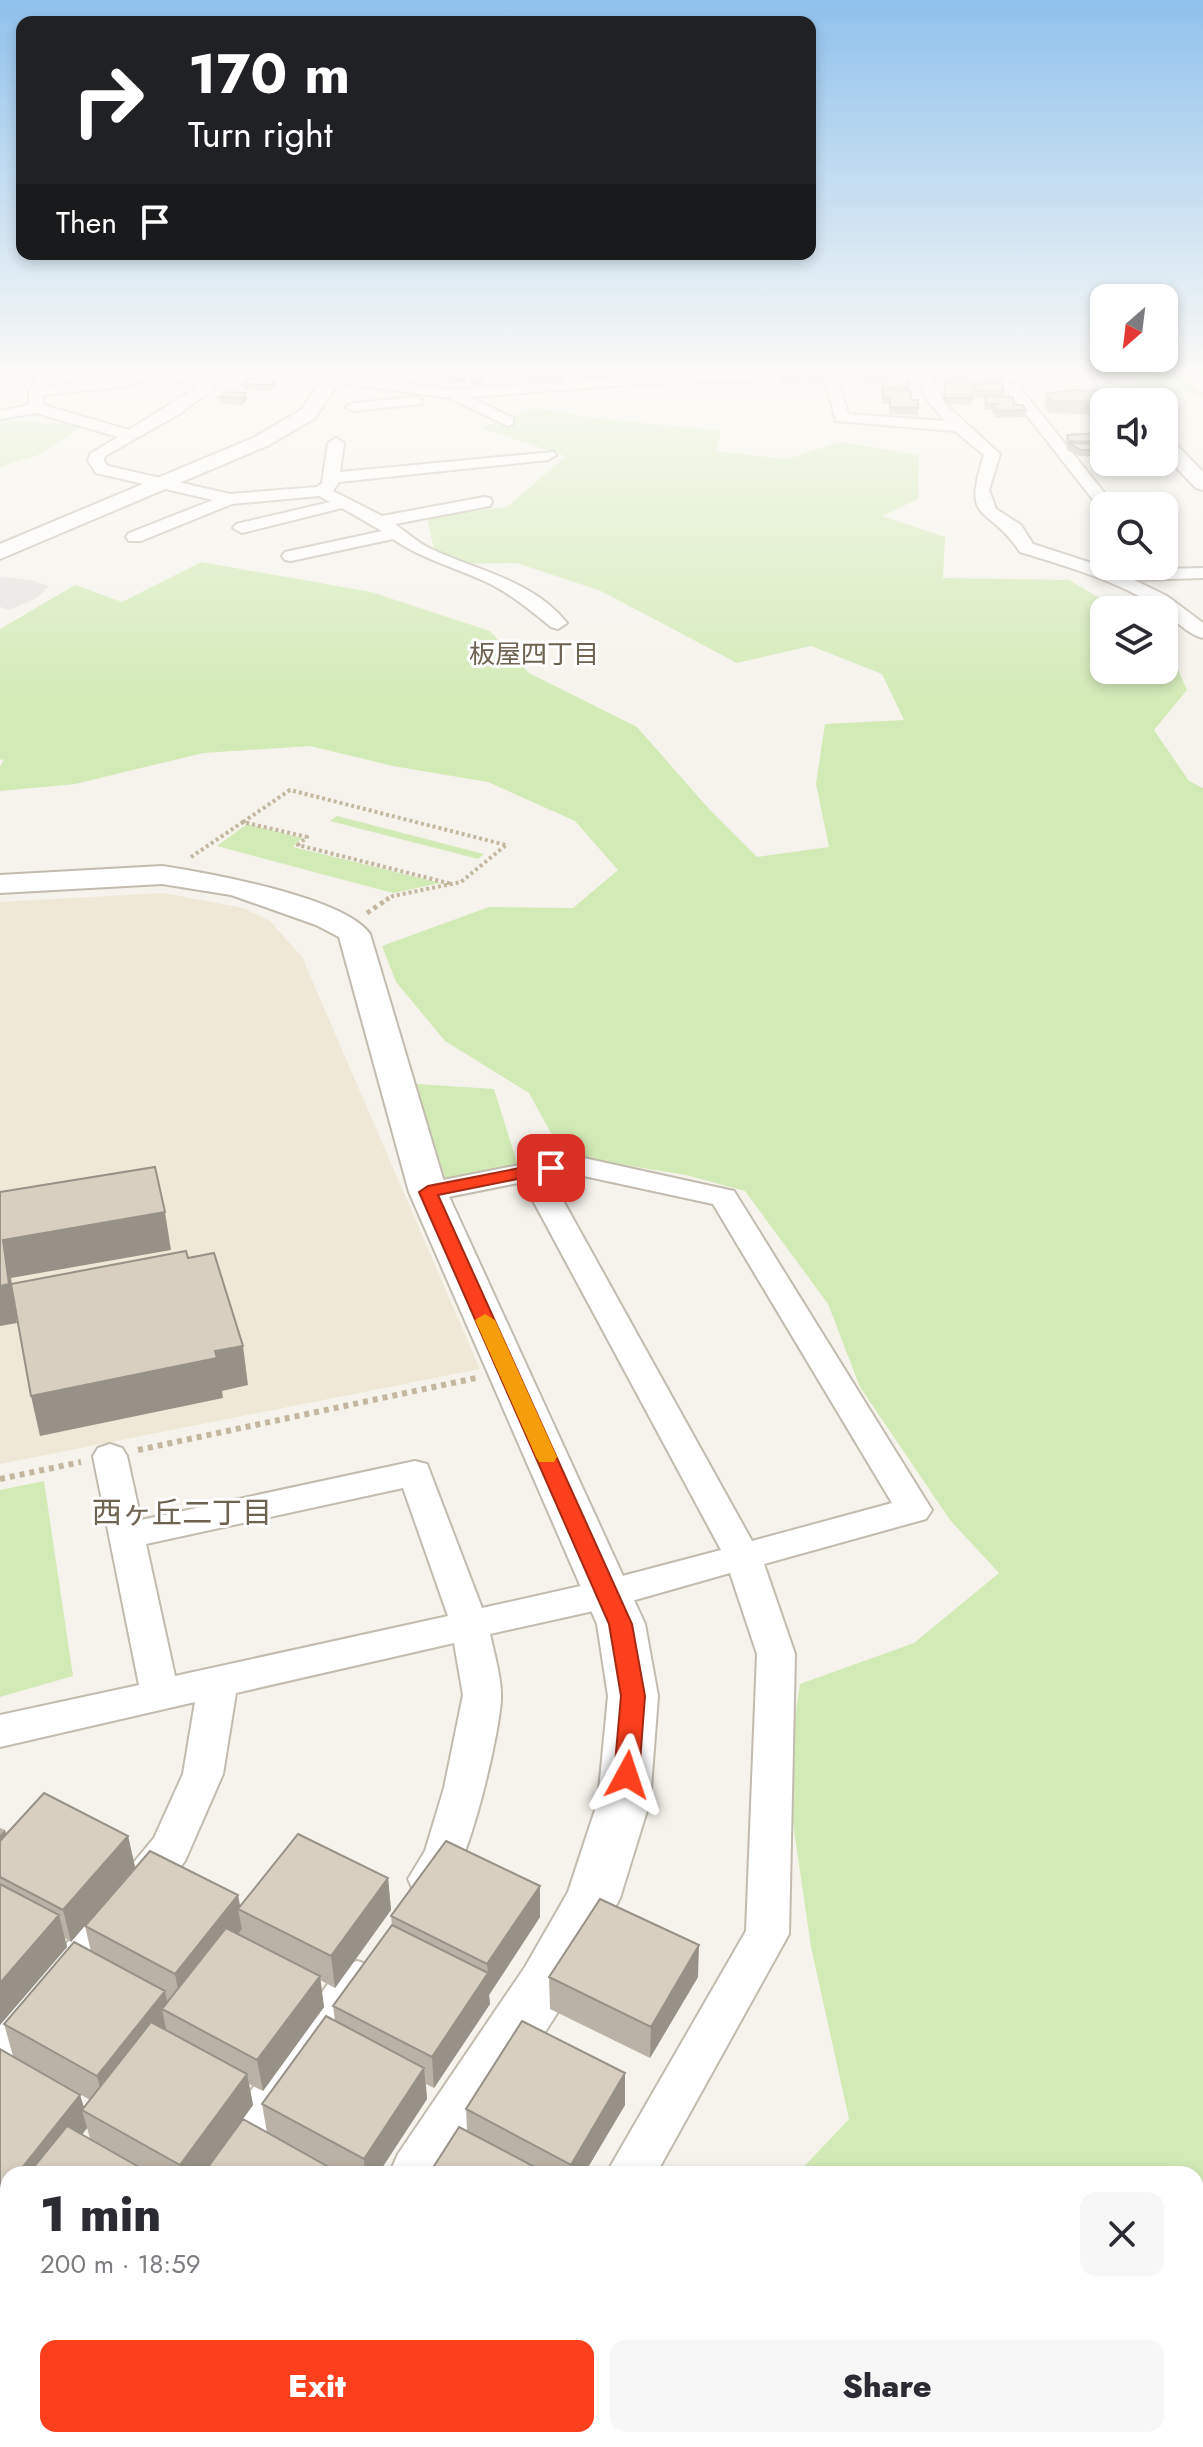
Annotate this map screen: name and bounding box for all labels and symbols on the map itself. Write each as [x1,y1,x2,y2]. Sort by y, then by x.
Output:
north arrow [1090,284,1178,372]
district label: 板屋四丁目 [469,635,599,673]
pin [517,1134,585,1202]
district label: 西ヶ丘二丁目 [92,1491,272,1534]
position arrow [585,1733,669,1817]

